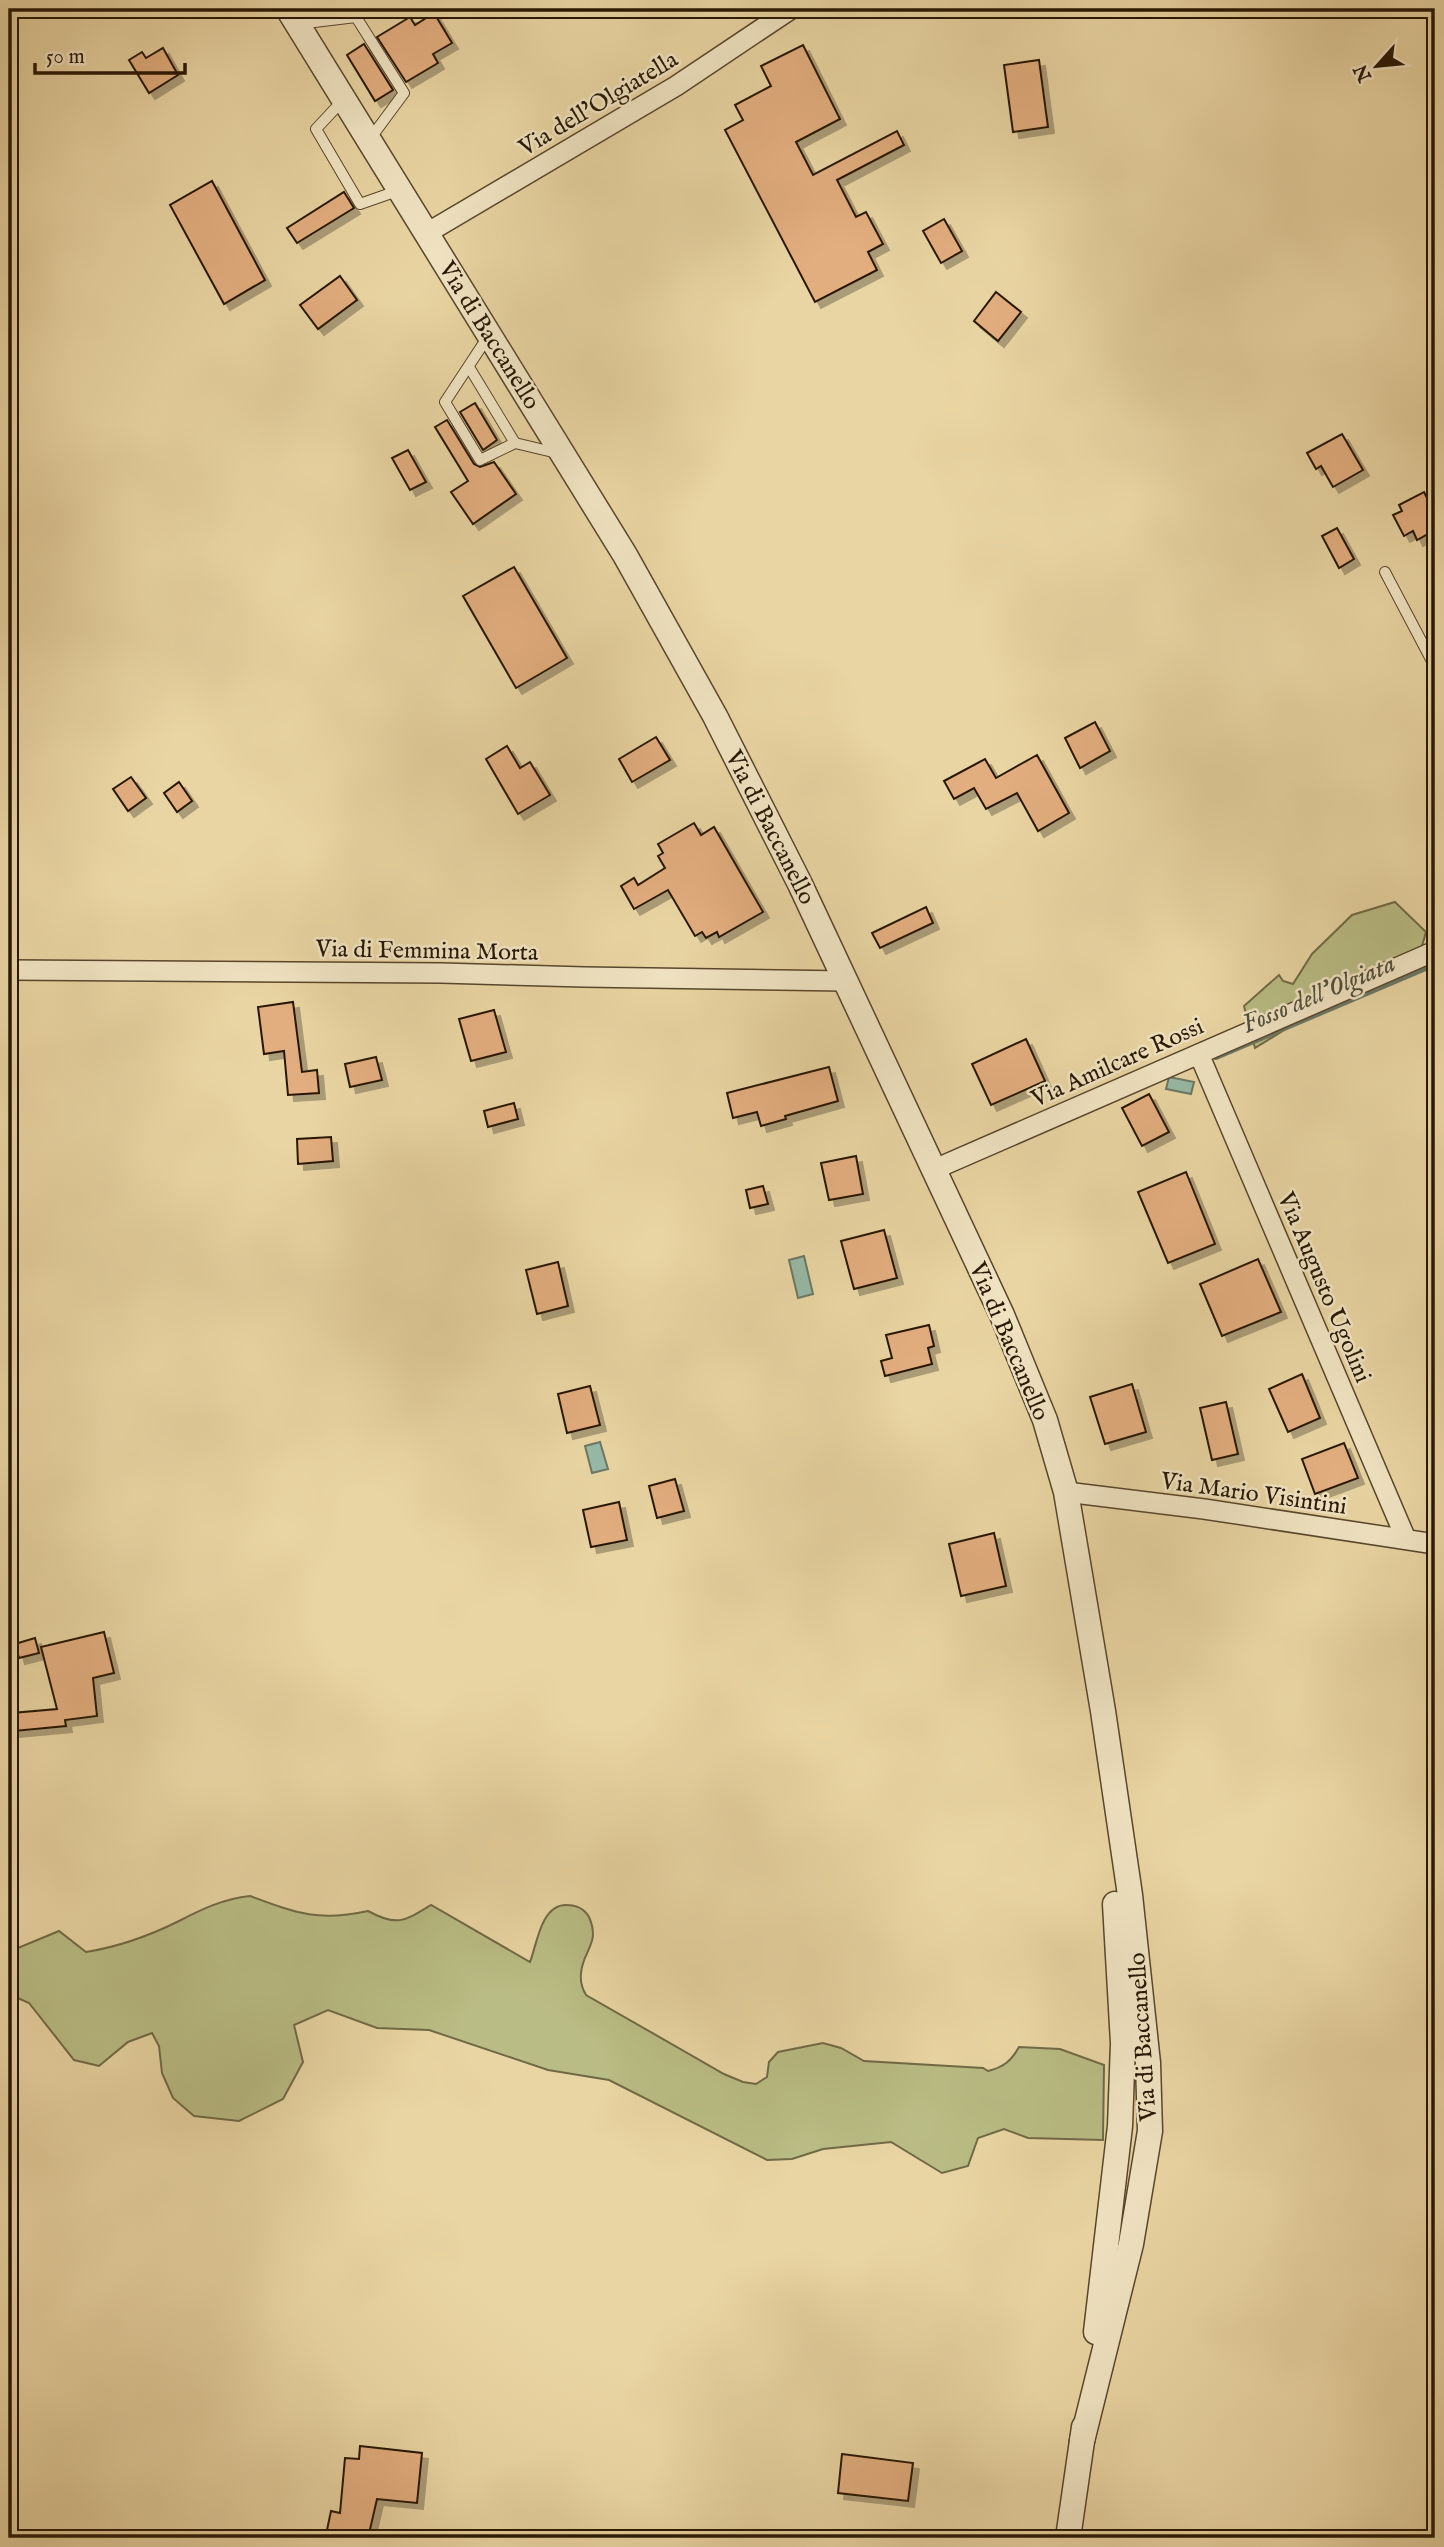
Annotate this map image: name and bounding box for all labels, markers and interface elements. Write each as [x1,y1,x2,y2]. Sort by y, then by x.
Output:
scale bar [35,32,186,76]
north arrow [1342,32,1412,102]
text: 50 m [46,44,85,71]
street label: Via dell'Olgiatella [513,44,685,165]
text: N [1349,60,1379,86]
street label: Via di Baccanello [430,255,547,416]
street label: Via di Baccanello [717,744,822,910]
street label: Via di Femmina Morta [314,934,539,969]
water label: Fosso dell'Olgiata [1237,947,1401,1042]
street label: Via Amilcare Rossi [1026,1011,1209,1116]
street label: Via Augusto Ugolini [1269,1187,1378,1388]
street label: Via di Baccanello [961,1257,1056,1426]
street label: Via Mario Visintini [1158,1466,1349,1523]
street label: Via di Baccanello [1122,1951,1165,2123]

